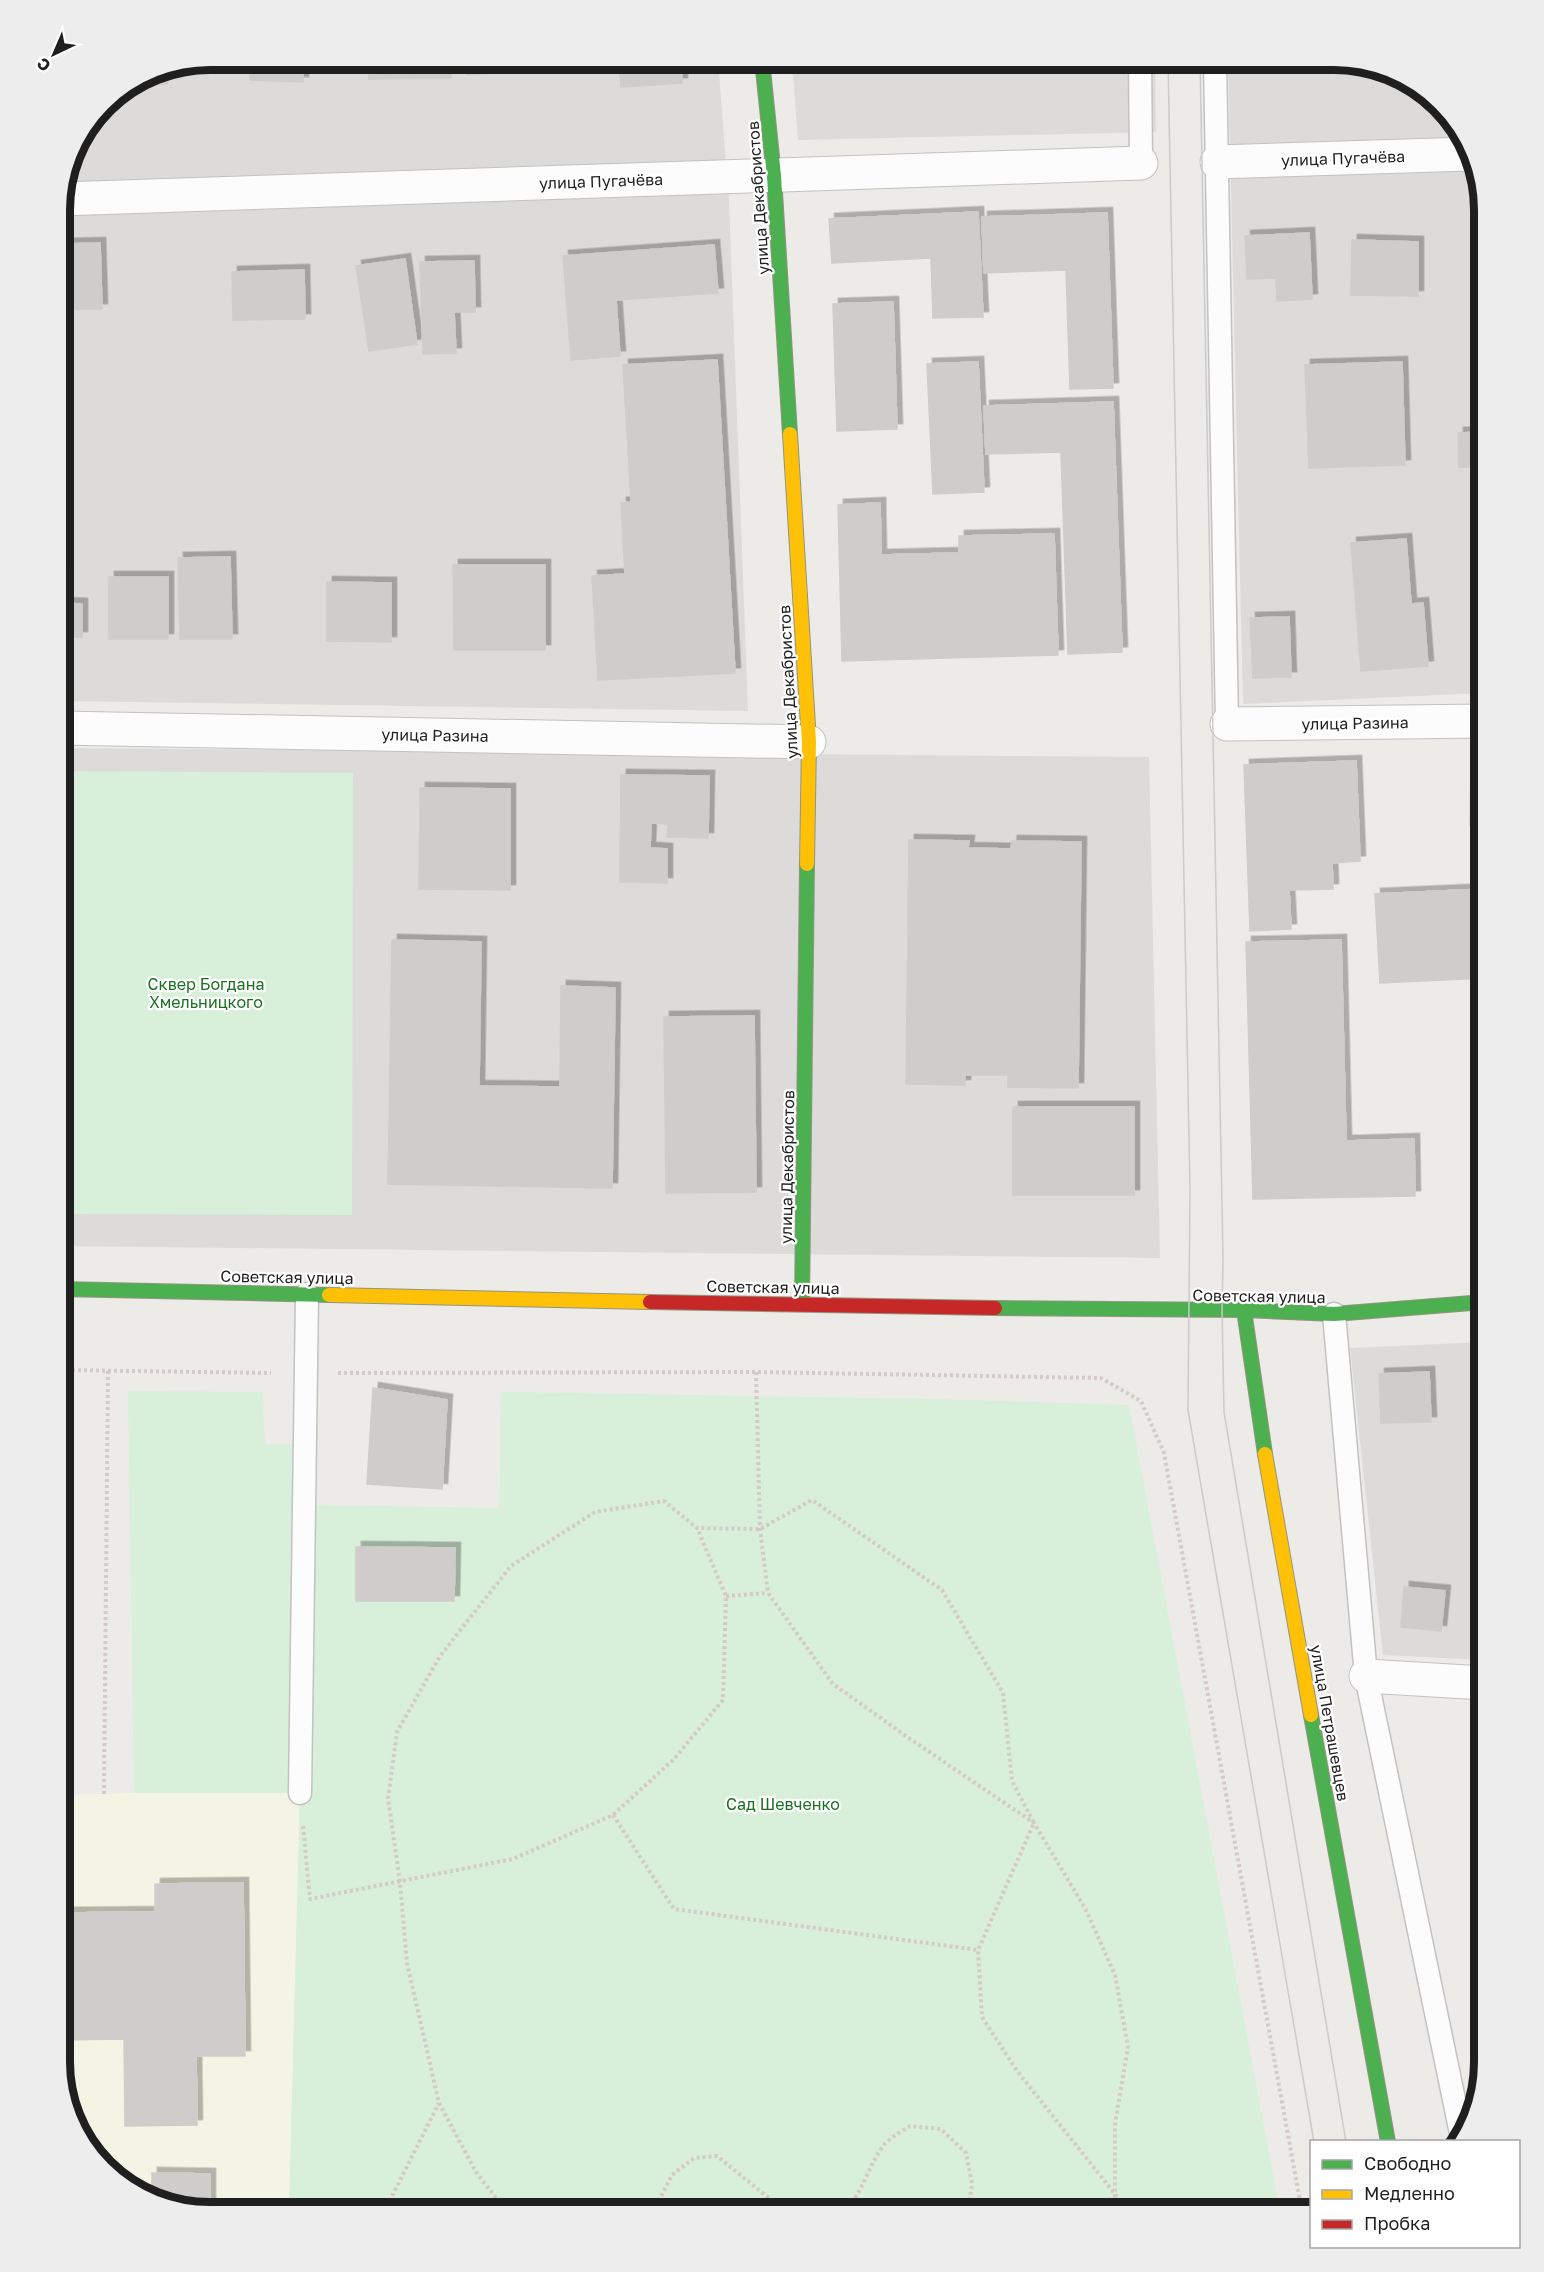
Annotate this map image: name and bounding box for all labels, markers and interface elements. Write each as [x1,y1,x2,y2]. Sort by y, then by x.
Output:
north arrow [24,24,84,84]
text: С [33,54,55,76]
street label: улица Декабристов [743,121,773,275]
street label: улица Пугачёва [1281,146,1405,170]
street label: улица Пугачёва [539,169,663,193]
street label: улица Декабристов [774,605,802,759]
street label: улица Разина [1301,712,1409,734]
street label: улица Разина [381,724,489,746]
park label: Сквер Богдана Хмельницкого [148,974,264,1012]
street label: улица Декабристов [776,1090,798,1244]
street label: Советская улица [220,1266,354,1288]
street label: Советская улица [706,1276,840,1298]
street label: Советская улица [1192,1285,1326,1307]
street label: улица Петрашевцев [1306,1643,1354,1803]
park label: Сад Шевченко [726,1794,840,1814]
legend [1310,2140,1520,2248]
text: Свободно [1364,2152,1451,2174]
text: Медленно [1364,2182,1455,2204]
text: Пробка [1364,2212,1430,2234]

